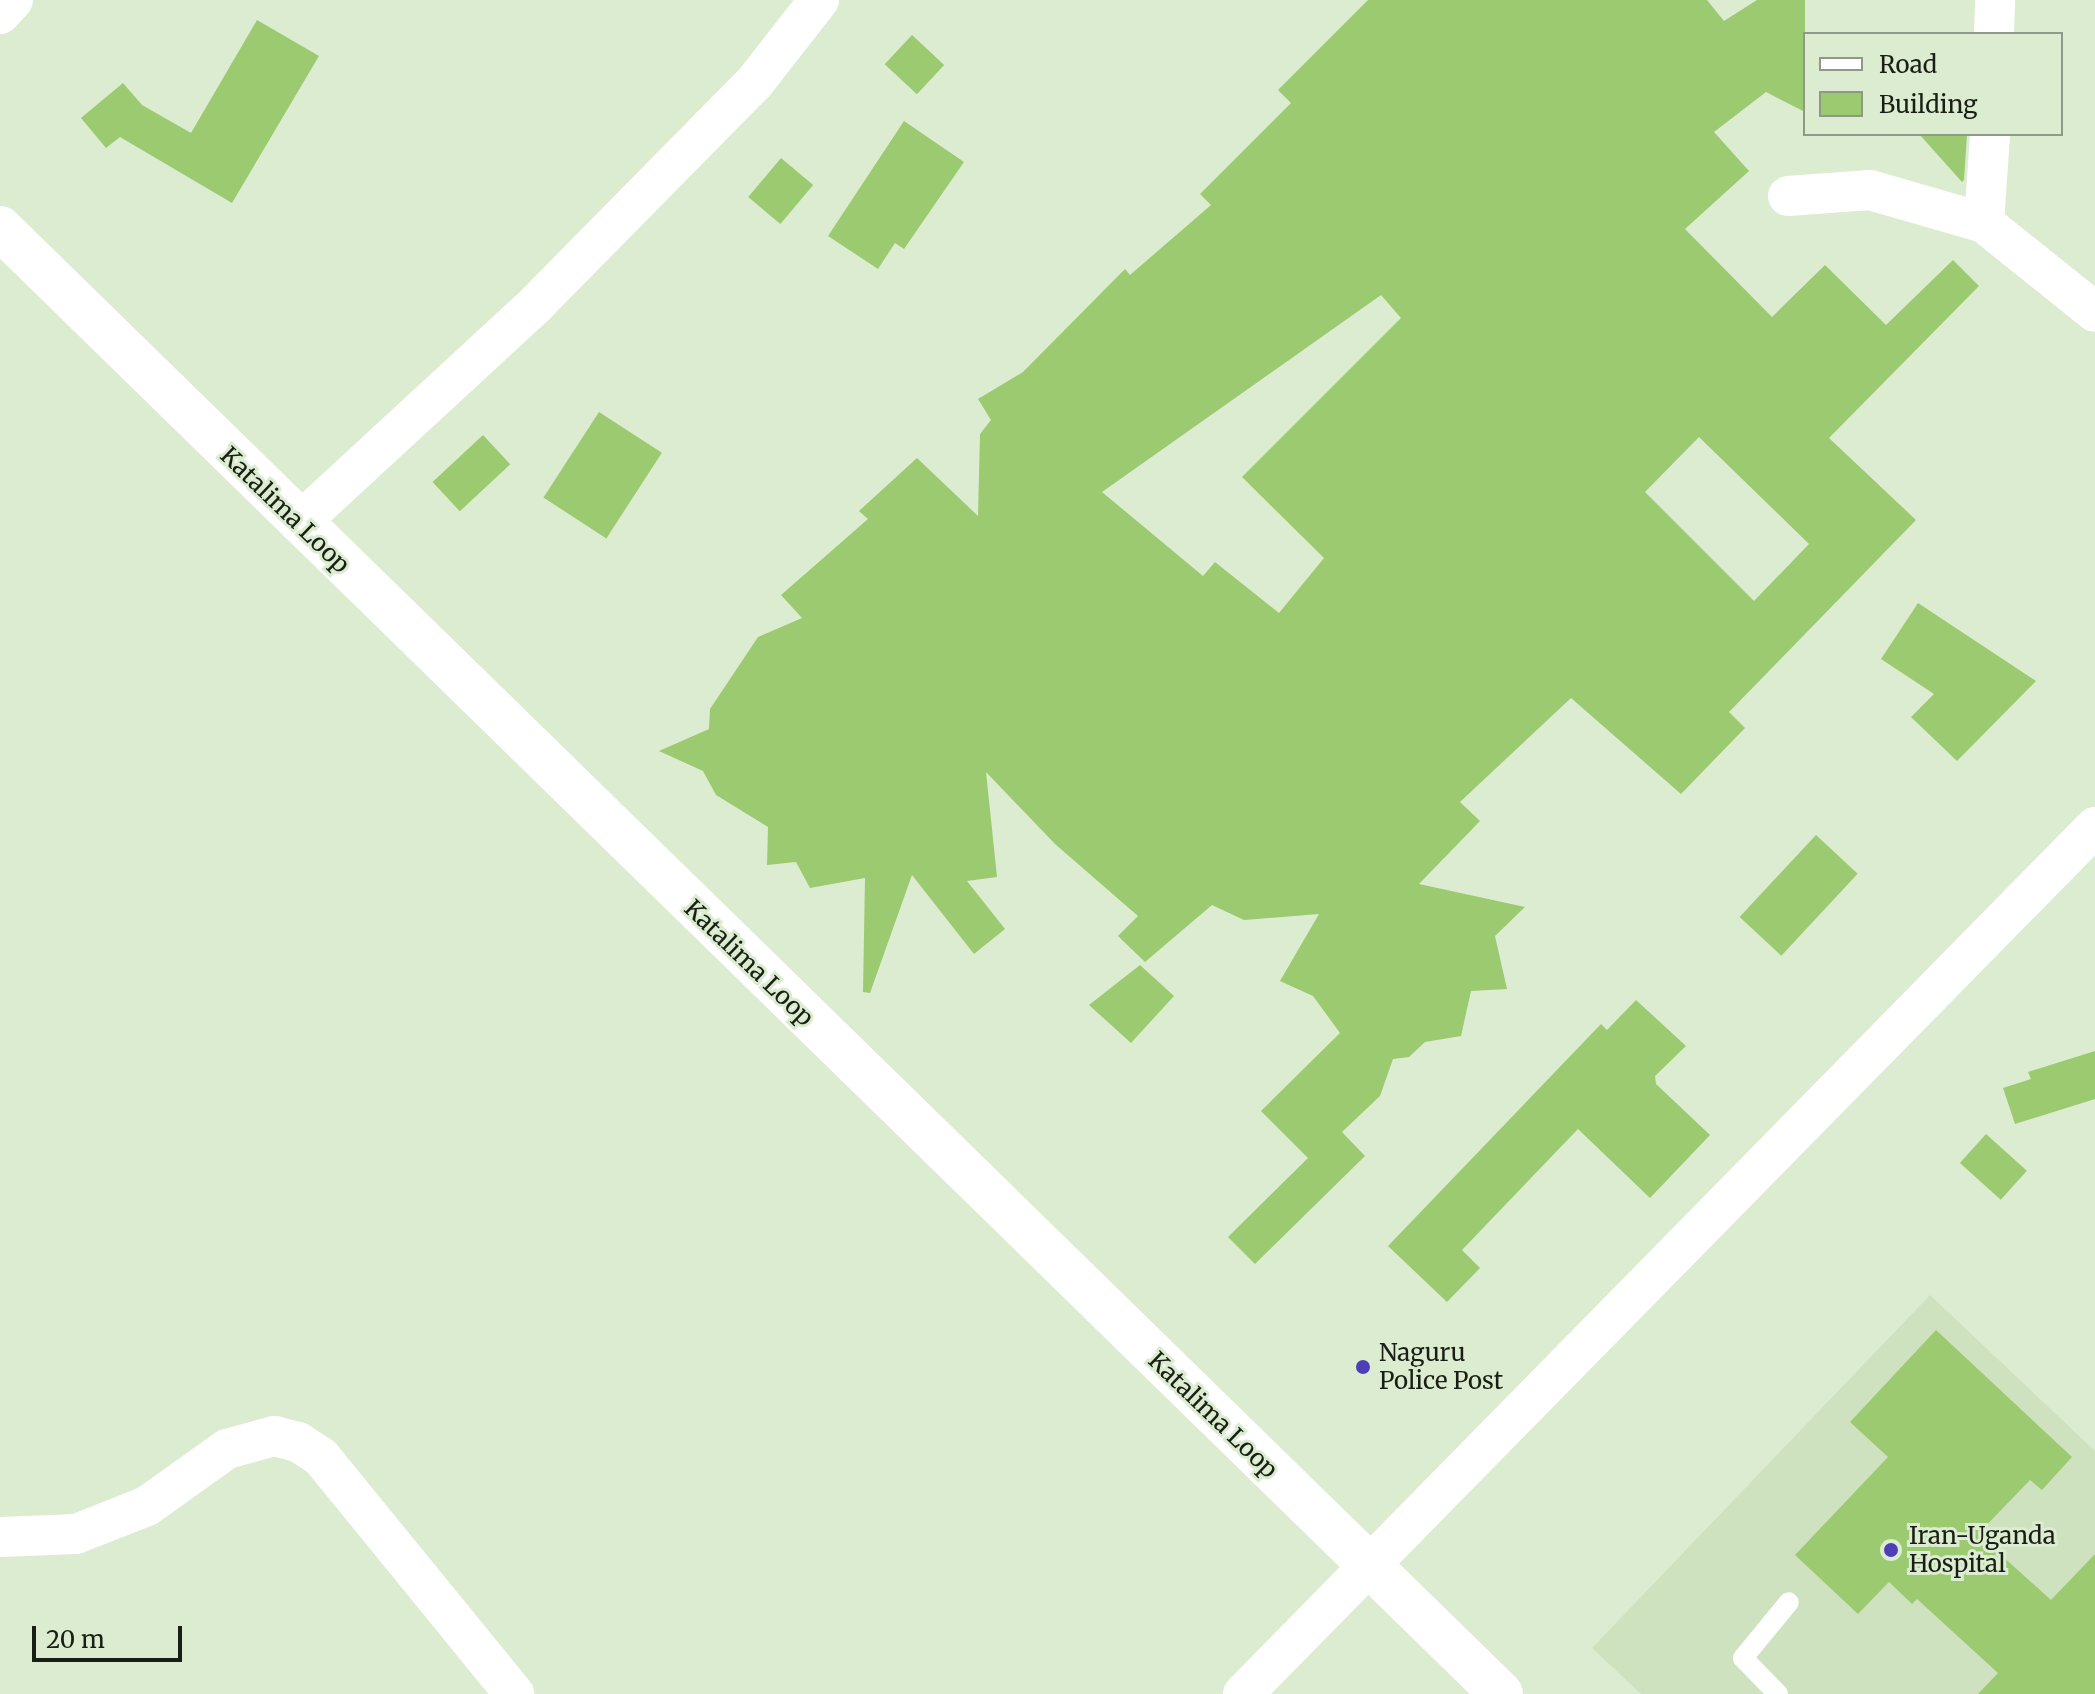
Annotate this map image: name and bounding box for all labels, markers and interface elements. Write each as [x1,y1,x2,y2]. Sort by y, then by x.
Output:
legend [1803,32,2063,136]
text: Road [1879,49,1937,80]
text: Building [1879,89,1978,120]
street label: Katalima Loop [214,441,356,579]
street label: Katalima Loop [678,894,820,1032]
place label: Naguru Police Post [1379,1339,1503,1395]
street label: Katalima Loop [1142,1346,1284,1484]
marker: Naguru Police Post [1354,1358,1372,1376]
place label: Iran-Uganda Hospital [1909,1522,2056,1578]
marker: Iran-Uganda Hospital [1880,1539,1902,1561]
scale bar [36,1610,186,1660]
text: 20 m [46,1624,105,1655]

